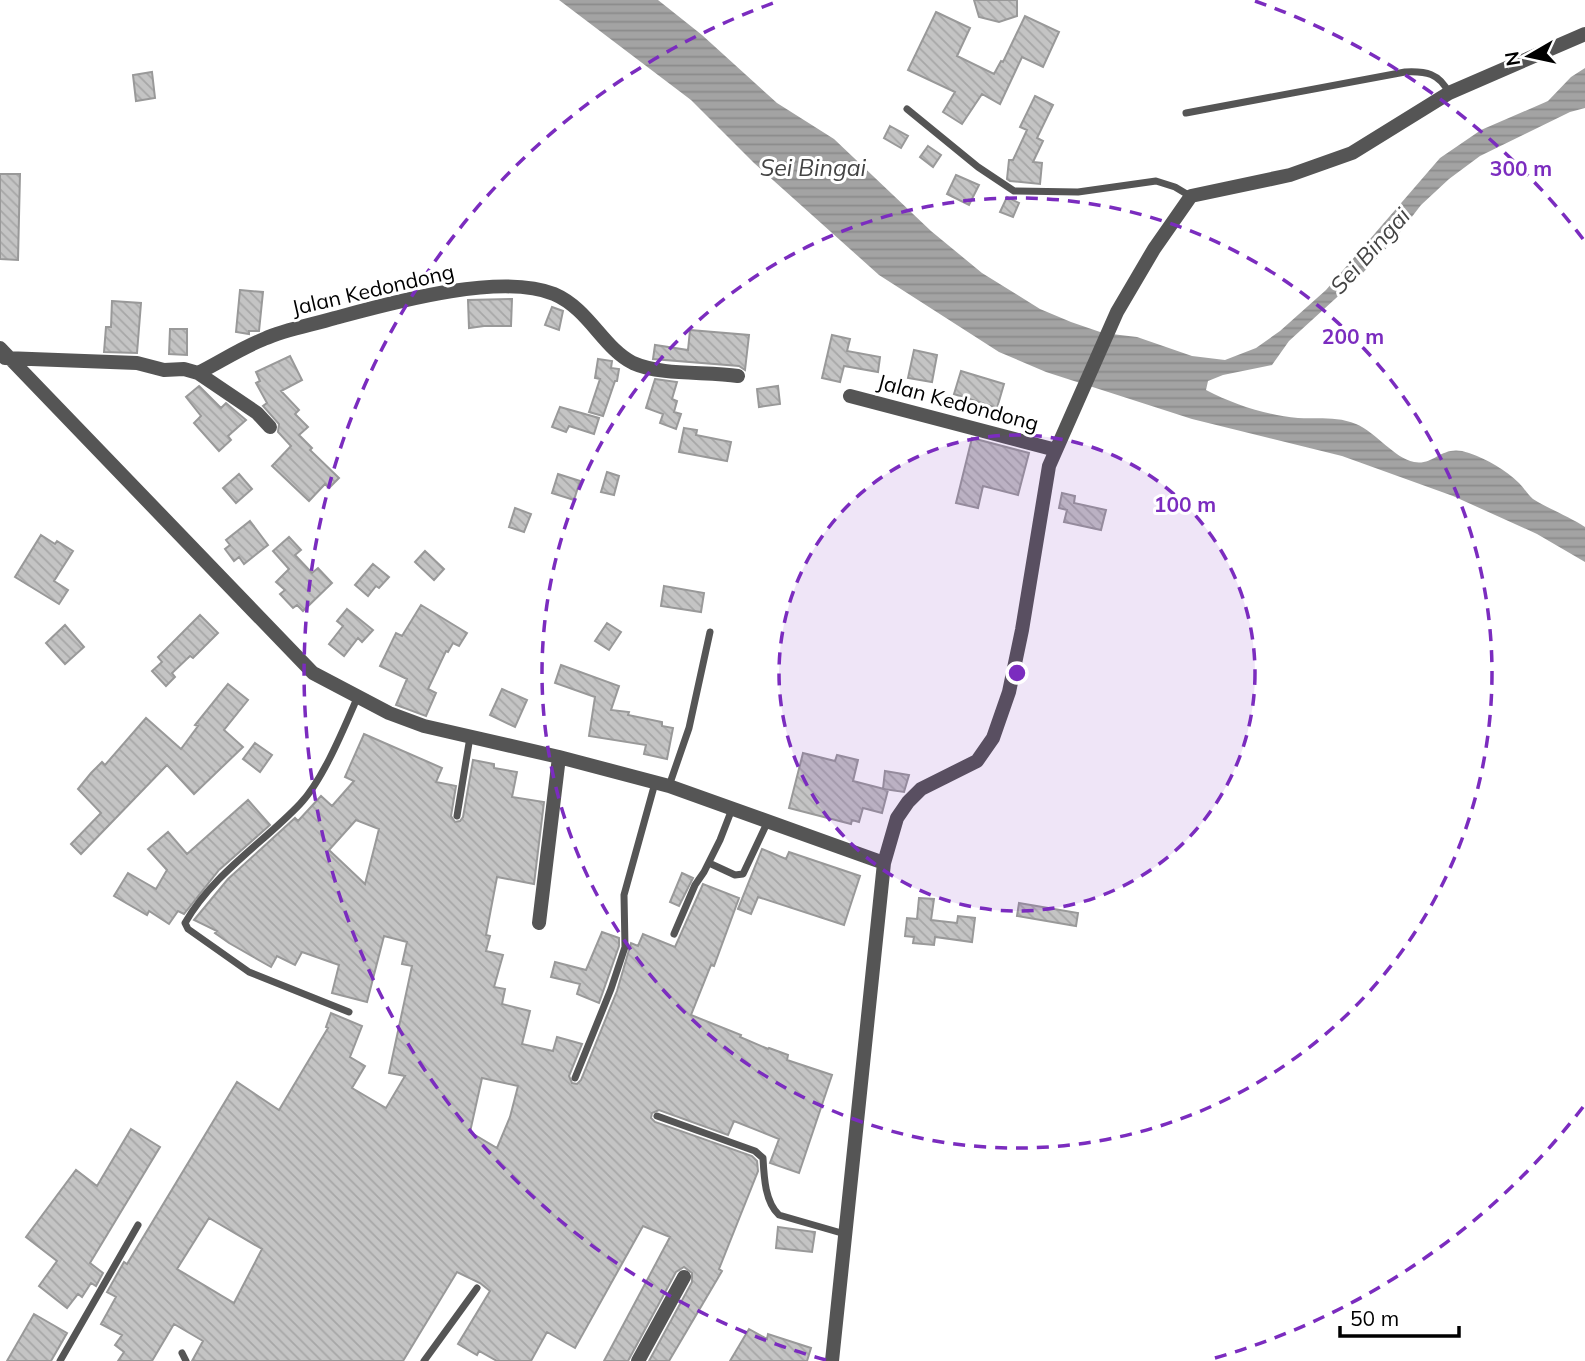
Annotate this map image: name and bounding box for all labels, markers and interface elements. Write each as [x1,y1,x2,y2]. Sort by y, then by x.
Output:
north arrow [1494,21,1564,91]
text: N [1499,50,1525,68]
water label: Sei Bingai [760,153,867,182]
text: 300 m [1490,155,1552,181]
water label: Sei Bingai [1323,201,1416,300]
street label: Jalan Kedondong [289,258,457,320]
text: 200 m [1322,323,1384,349]
street label: Jalan Kedondong [875,368,1042,436]
text: 100 m [1154,491,1216,517]
centre of rings [1005,661,1029,685]
scale bar [1340,1294,1459,1338]
text: 50 m [1350,1305,1399,1331]

